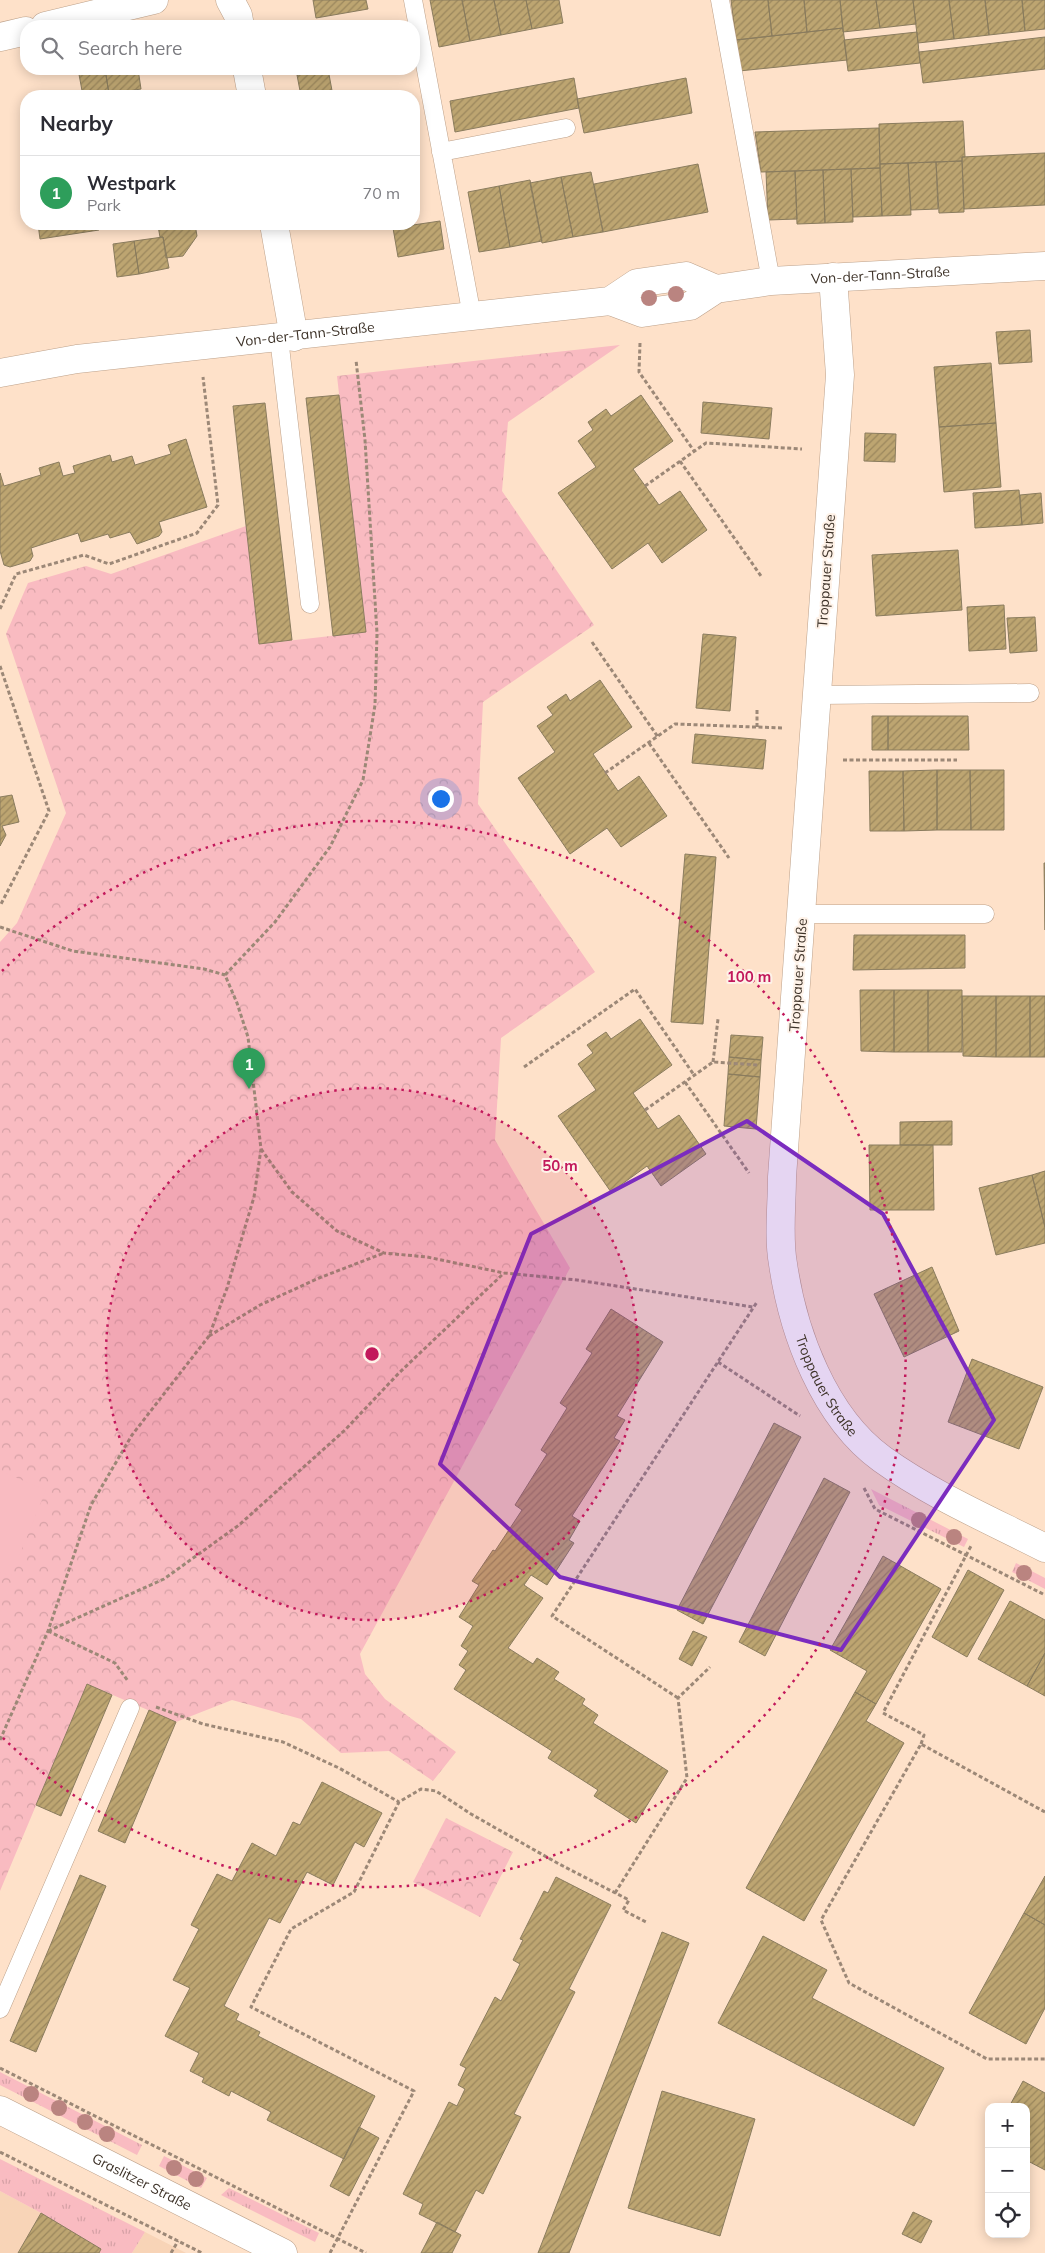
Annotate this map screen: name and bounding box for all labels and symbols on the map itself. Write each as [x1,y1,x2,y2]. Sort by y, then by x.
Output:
street label: Von-der-Tann-Straße [811,262,950,288]
street label: Von-der-Tann-Straße [235,318,375,351]
street label: Troppauer Straße [813,514,839,628]
your location [428,786,454,812]
street label: Troppauer Straße [785,918,811,1032]
text: 100 m [727,967,771,986]
pin: 1 [233,1048,265,1089]
text: 50 m [542,1156,578,1175]
street label: Troppauer Straße [792,1333,862,1440]
centre of rings [363,1345,381,1363]
street label: Graslitzer Straße [89,2149,195,2214]

